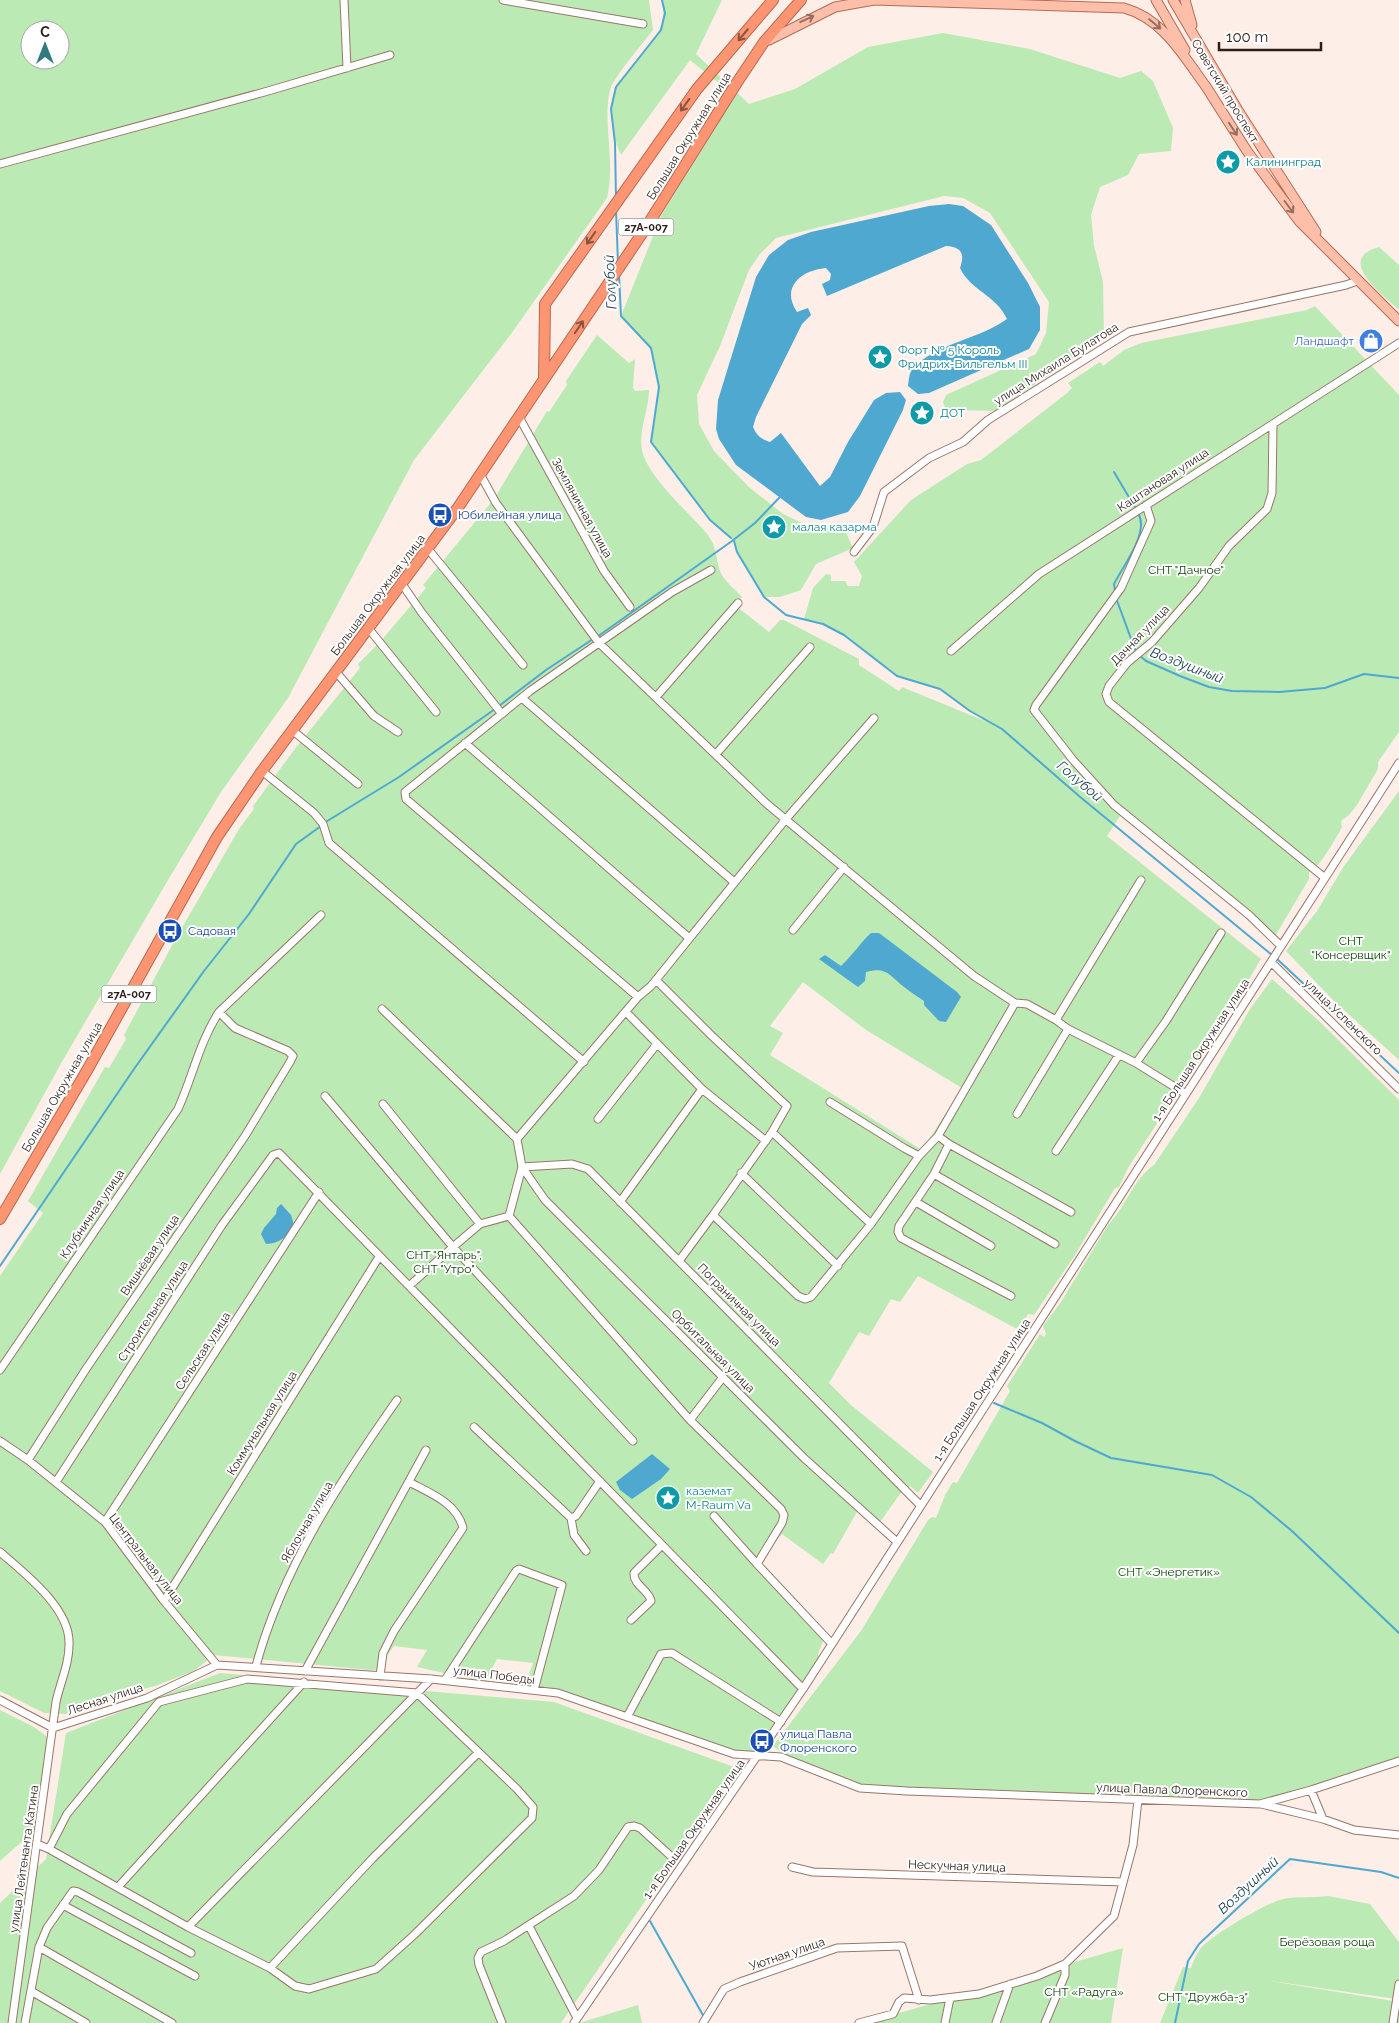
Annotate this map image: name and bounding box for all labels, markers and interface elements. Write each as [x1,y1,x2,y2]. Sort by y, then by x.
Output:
one-way arrow [799,14,814,23]
one-way arrow [1149,18,1162,29]
north arrow [20,20,70,70]
scale bar [1219,20,1322,52]
text: С [40,24,50,40]
one-way arrow [738,28,749,41]
text: 100 m [1226,28,1268,46]
street label: Советский проспект [1188,37,1262,146]
street label: Большая Окружная улица [644,70,734,202]
one-way arrow [680,98,690,112]
one-way arrow [1228,122,1238,136]
place icon: Калининград [1215,149,1241,175]
place label: Калининград [1246,155,1321,169]
one-way arrow [1284,200,1294,214]
road number: 27А-007 [618,218,674,236]
one-way arrow [586,231,596,245]
water label: Голубой [601,254,619,310]
one-way arrow [574,320,584,334]
street label: улица Михаила Булатова [991,320,1121,408]
shop icon: Ландшафт [1358,328,1384,354]
place label: Ландшафт [1295,334,1354,348]
place label: Форт № 5 Король Фридрих-Вильгельм III [898,343,1027,371]
place icon: Форт № 5 Король Фридрих-Вильгельм III [867,344,893,370]
place icon: ДОТ [909,400,935,426]
place label: ДОТ [940,406,966,420]
street label: Каштановая улица [1115,445,1211,515]
street label: Земляничная улица [549,456,615,560]
bus stop icon: Юбилейная улица [427,502,453,528]
place label: Юбилейная улица [458,508,562,522]
place icon: малая казарма [761,514,787,540]
place label: малая казарма [792,520,877,534]
street label: Большая Окружная улица [328,532,428,658]
park label: СНТ "Дачное" [1148,563,1224,577]
street label: Дачная улица [1108,602,1172,668]
water label: Воздушный [1148,644,1226,686]
water label: Голубой [1054,757,1106,805]
bus stop icon: Садовая [157,918,183,944]
place label: Садовая [188,924,236,938]
park label: СНТ "Консервщик" [1311,934,1391,962]
street label: 1-я Большая Окружная улица [1150,976,1252,1124]
street label: улица Успенского [1301,976,1385,1058]
road number: 27А-007 [102,986,156,1002]
street label: Большая Окружная улица [19,1019,105,1155]
street label: Клубничная улица [57,1167,127,1261]
street label: Вишнёвая улица [118,1212,182,1298]
park label: СНТ "Янтарь", СНТ "Утро" [406,1248,482,1276]
street label: Строительная улица [115,1258,191,1364]
street label: Пограничная улица [695,1261,783,1349]
street label: Орбитальная улица [668,1306,758,1396]
street label: Сельская улица [173,1309,233,1393]
street label: 1-я Большая Окружная улица [931,1316,1033,1464]
street label: Коммунальная улица [224,1368,300,1478]
street label: Яблочная улица [278,1479,336,1565]
place label: каземат M-Raum Va [686,1484,751,1512]
place icon: каземат M-Raum Va [655,1485,681,1511]
street label: Центральная улица [106,1511,186,1607]
park label: СНТ «Энергетик» [1118,1565,1220,1579]
street label: улица Победы [452,1663,536,1687]
street label: Лесная улица [65,1680,145,1718]
place label: улица Павла Флоренского [780,1727,857,1755]
bus stop icon: улица Павла Флоренского [749,1728,775,1754]
street label: 1-я Большая Окружная улица [640,1757,748,1901]
street label: улица Павла Флоренского [1096,1780,1248,1800]
street label: улица Лейтенанта Катина [7,1784,41,1934]
water label: Воздушный [1214,1853,1282,1917]
street label: Нескучная улица [908,1857,1006,1875]
street label: Уютная улица [747,1935,827,1973]
park label: Берёзовая роща [1279,1935,1375,1949]
park label: СНТ «Радуга» [1044,1985,1124,1999]
park label: СНТ "Дружба-3" [1158,1990,1248,2004]

